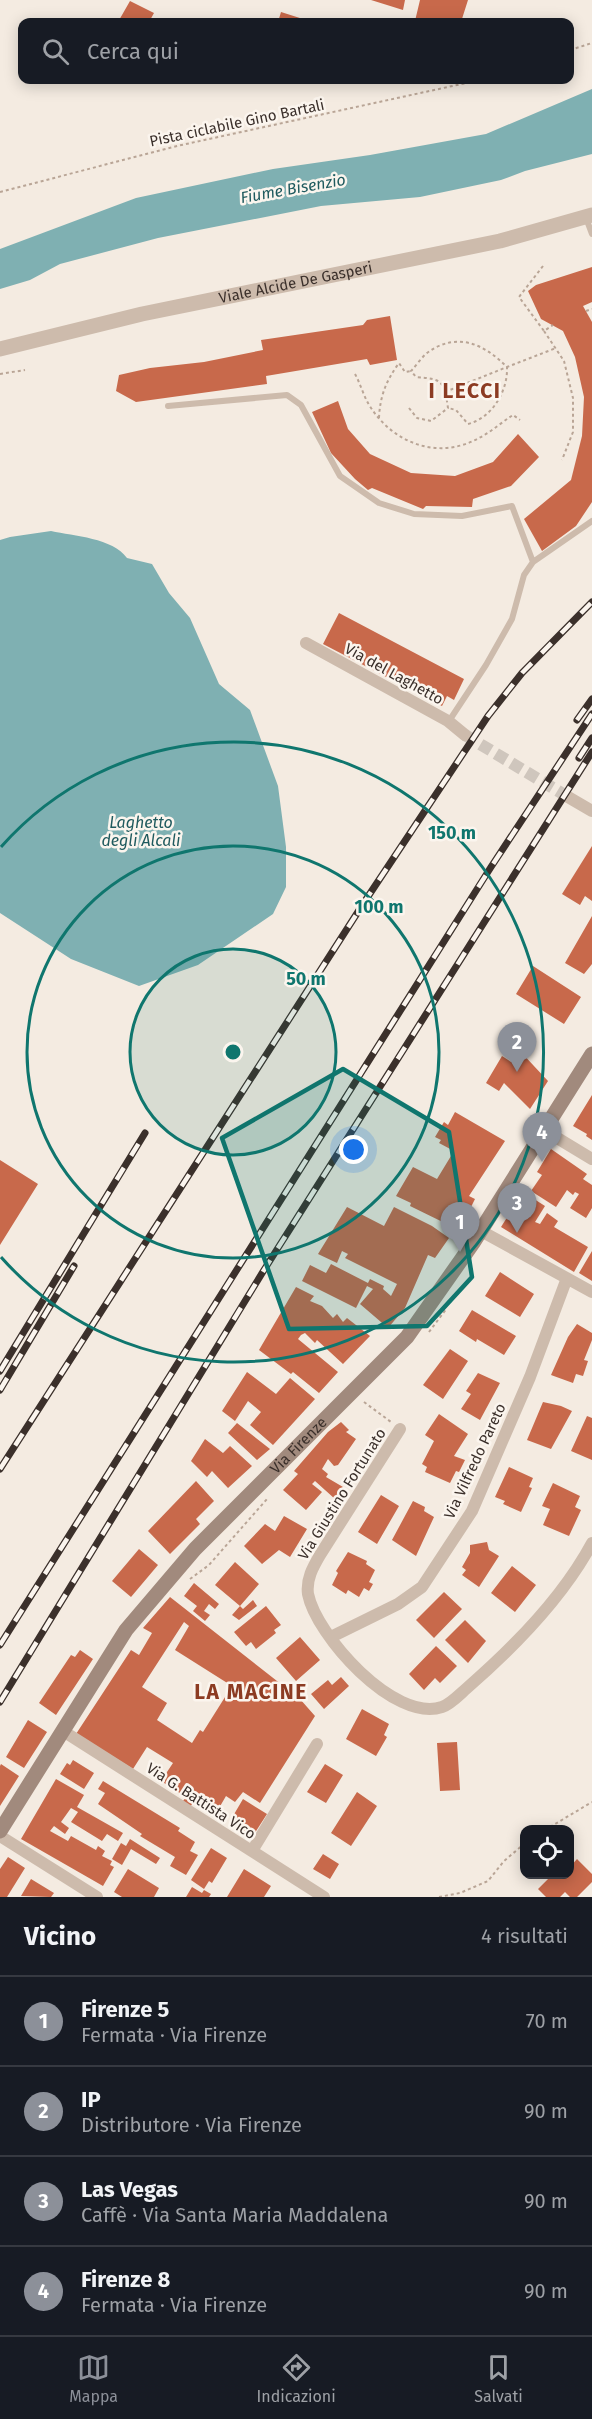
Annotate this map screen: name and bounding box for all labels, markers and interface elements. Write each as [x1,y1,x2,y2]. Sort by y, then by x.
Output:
search box [18,18,574,84]
icon: search [39,35,72,68]
text: Cerca qui [87,38,179,65]
street label: Pista ciclabile Gino Bartali [148,96,326,150]
water label: Fiume Bisenzio [239,170,347,207]
street label: Viale Alcide De Gasperi [217,258,374,307]
district label: I LECCI [428,378,502,404]
street label: Via del Laghetto [342,640,446,708]
water label: Laghetto degli Alcali [101,813,181,850]
text: 150 m [428,822,476,844]
text: 100 m [355,896,403,918]
text: 50 m [286,968,326,990]
pin: 2 [498,1022,536,1072]
centre of rings [223,1042,243,1062]
pin: 4 [522,1112,562,1162]
your location [339,1135,368,1164]
pin: 3 [498,1184,536,1233]
pin: 1 [440,1202,480,1252]
street label: Via Vilfredo Pareto [440,1400,510,1522]
street label: Via Firenze [266,1413,331,1478]
street label: Via Giustino Fortunato [294,1425,390,1563]
district label: LA MACINE [194,1679,308,1705]
street label: Via G. Battista Vico [143,1759,259,1843]
map controls [520,1825,574,1879]
button: locate [520,1825,574,1879]
text: Vicino [24,1921,96,1952]
text: 4 risultati [481,1924,568,1948]
text: Firenze 5 [81,1996,169,2023]
text: 1 [39,2009,48,2033]
text: 70 m [526,2009,568,2033]
text: Fermata · Via Firenze [81,2023,267,2047]
text: IP [81,2086,101,2113]
text: 2 [38,2099,49,2123]
text: 90 m [524,2099,568,2123]
text: Distributore · Via Firenze [81,2113,302,2137]
text: Las Vegas [81,2176,178,2203]
text: 3 [38,2189,49,2213]
text: 90 m [524,2189,568,2213]
text: Caffè · Via Santa Maria Maddalena [81,2203,388,2227]
text: Firenze 8 [81,2266,170,2293]
text: 4 [38,2279,49,2303]
text: 90 m [524,2279,568,2303]
text: Fermata · Via Firenze [81,2293,267,2317]
tab: Mappa [69,2351,118,2406]
tab: Indicazioni [257,2351,336,2406]
tab: Salvati [474,2351,523,2406]

